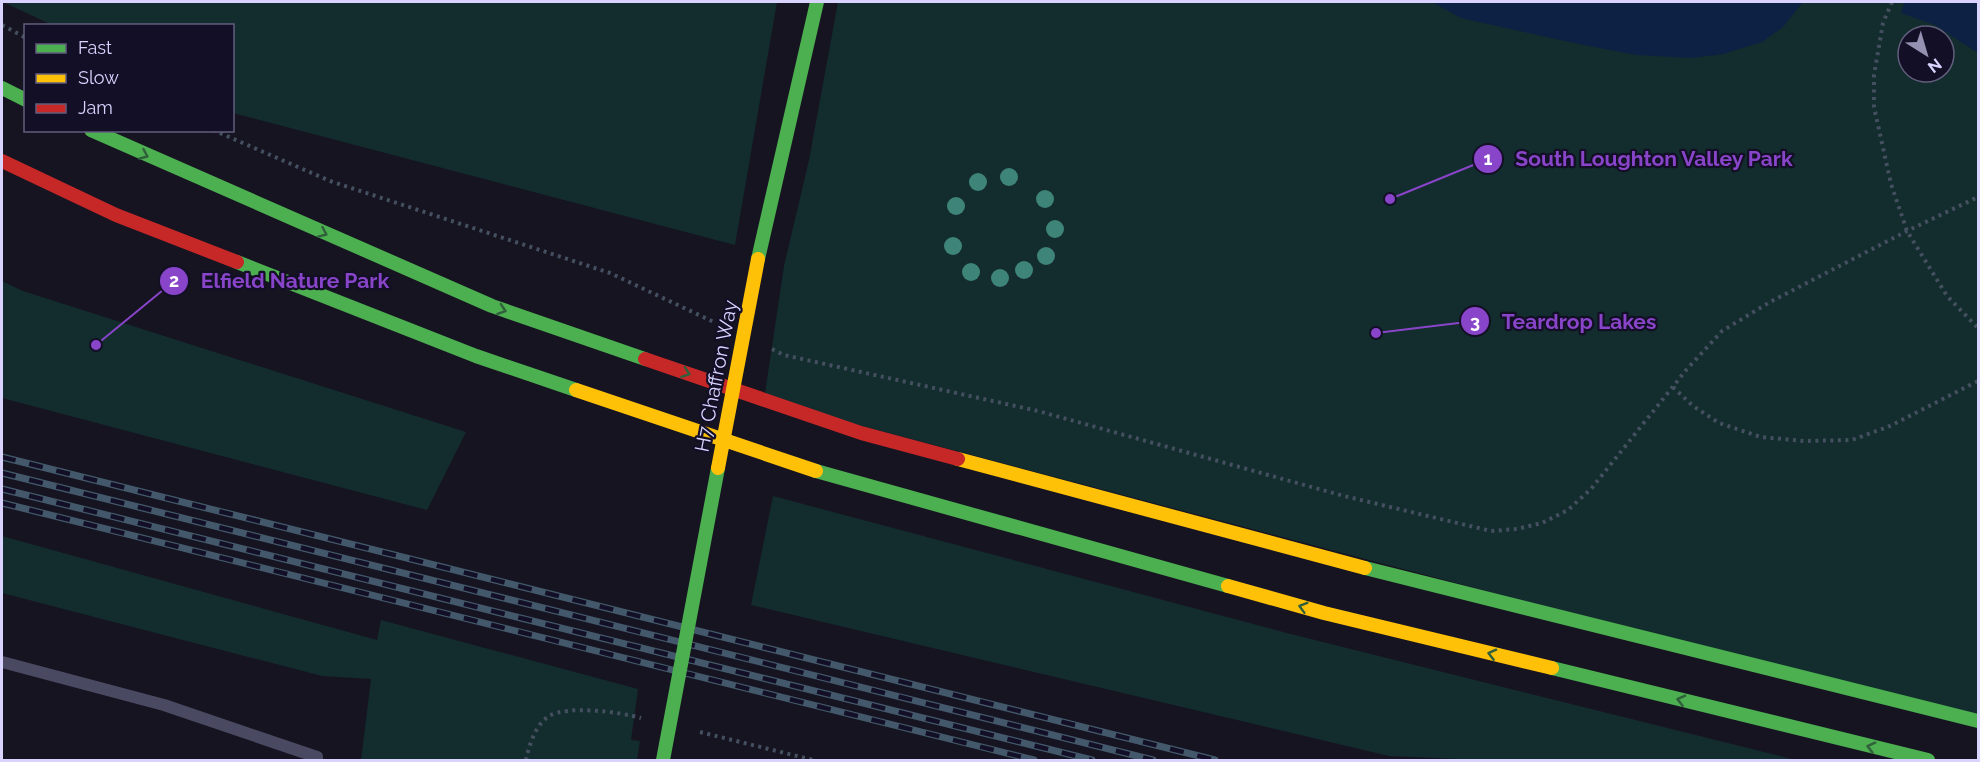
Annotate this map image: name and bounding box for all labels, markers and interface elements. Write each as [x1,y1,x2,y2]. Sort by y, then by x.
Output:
legend [24,24,234,132]
north arrow [1896,24,1956,84]
text: Fast [78,37,112,58]
text: N [1924,54,1945,77]
text: Slow [78,67,119,88]
text: Jam [78,97,113,118]
callout: South Loughton Valley Park [1473,140,1805,179]
text: South Loughton Valley Park [1515,146,1793,171]
one-way arrow [137,148,148,160]
text: 1 [1484,148,1493,169]
one-way arrow [316,226,327,238]
callout: Elfield Nature Park [159,261,401,300]
text: Elfield Nature Park [201,268,389,293]
text: 2 [169,270,179,291]
street label: H7 Chaffron Way [689,298,743,454]
callout: Teardrop Lakes [1460,302,1668,341]
one-way arrow [496,303,507,315]
text: Teardrop Lakes [1502,309,1656,334]
text: 3 [1470,311,1480,332]
one-way arrow [680,366,691,378]
one-way arrow [1298,601,1308,614]
one-way arrow [1487,648,1497,661]
one-way arrow [1677,695,1687,708]
one-way arrow [1866,741,1876,754]

